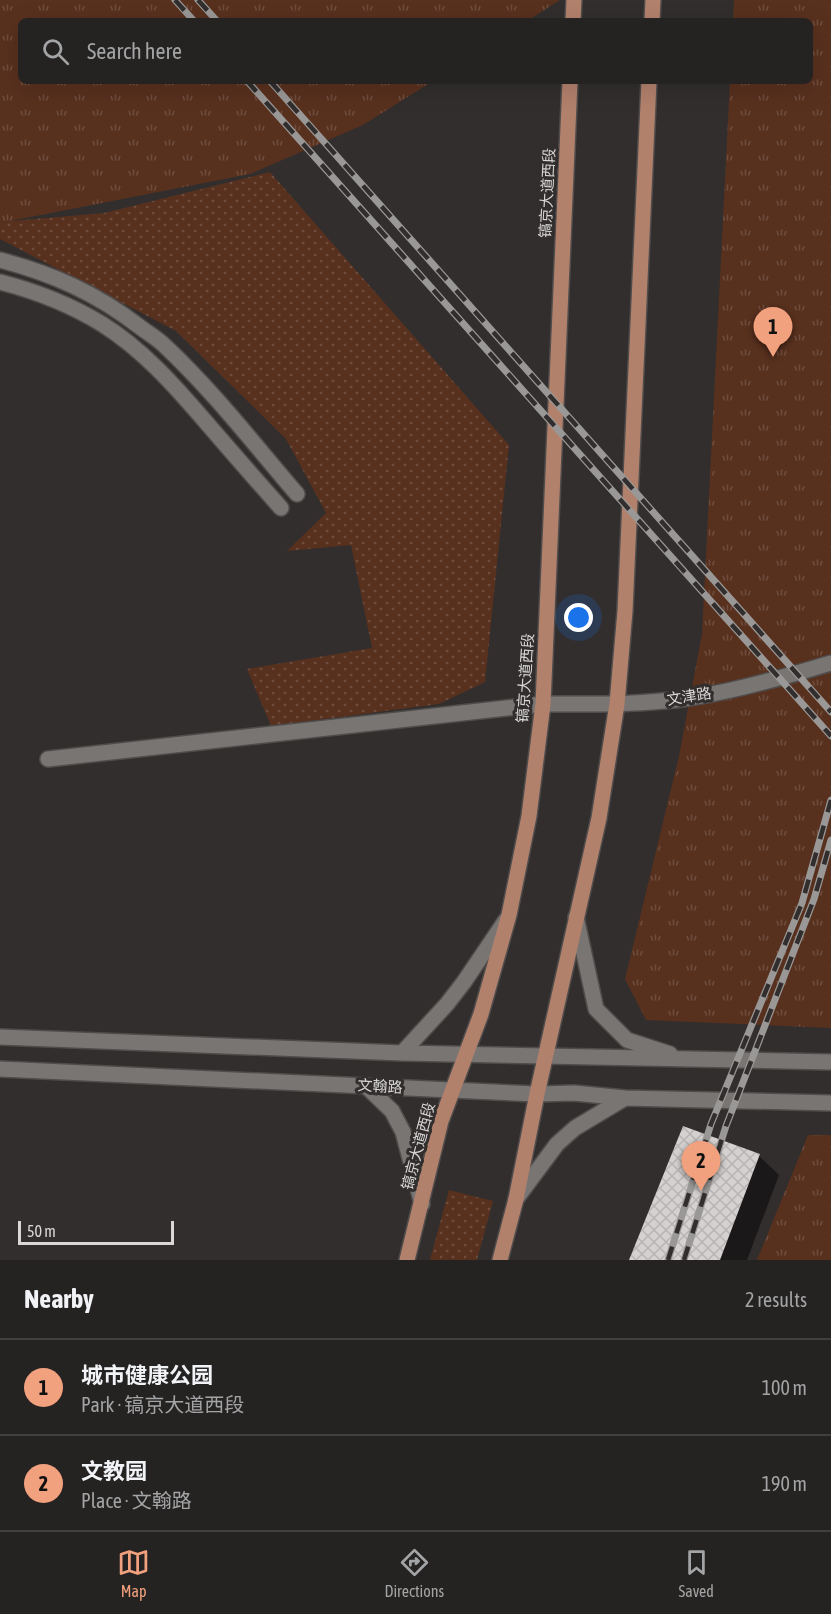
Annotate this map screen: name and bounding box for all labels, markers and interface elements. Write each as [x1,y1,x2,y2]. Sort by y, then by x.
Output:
search box [18,18,813,84]
icon: search [39,35,72,68]
text: Search here [87,38,182,64]
street label: 镐京大道西段 [536,148,558,238]
pin: 1 [754,308,792,357]
your location [564,603,593,632]
street label: 镐京大道西段 [513,633,537,723]
street label: 文津路 [665,684,713,708]
street label: 文翰路 [357,1076,403,1096]
street label: 镐京大道西段 [398,1100,438,1192]
pin: 2 [682,1142,720,1191]
scale bar [18,1218,174,1246]
text: 50 m [27,1222,56,1240]
text: Nearby [24,1284,94,1314]
text: 2 results [745,1288,807,1311]
text: 城市健康公园 [81,1362,213,1388]
text: 1 [39,1376,48,1399]
text: 100 m [762,1376,807,1399]
text: Park · 镐京大道西段 [81,1393,244,1416]
text: 文教园 [81,1458,147,1484]
text: 2 [39,1472,48,1495]
text: 190 m [762,1472,807,1495]
text: Place · 文翰路 [81,1489,192,1512]
tab: Map [117,1546,150,1600]
tab: Directions [384,1546,444,1600]
tab: Saved [678,1546,714,1600]

